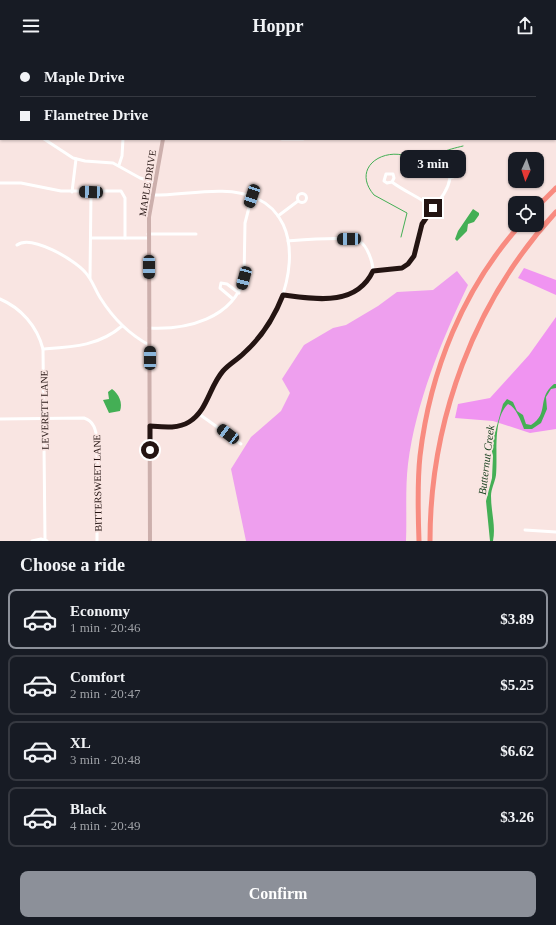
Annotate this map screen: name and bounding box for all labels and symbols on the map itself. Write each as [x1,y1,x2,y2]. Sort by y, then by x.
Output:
street label: MAPLE DRIVE [137,149,158,217]
callout: 3 min [400,150,466,178]
north arrow [508,152,544,188]
car [243,183,261,209]
car [79,186,103,198]
route end [424,199,442,217]
car [337,233,361,245]
car [143,255,155,279]
car [235,265,253,291]
car [144,346,156,370]
street label: LEVERETT LANE [38,370,51,450]
car [215,422,241,446]
water label: Butternut Creek [476,423,496,496]
street label: BITTERSWEET LANE [91,434,104,532]
route start [141,441,159,459]

